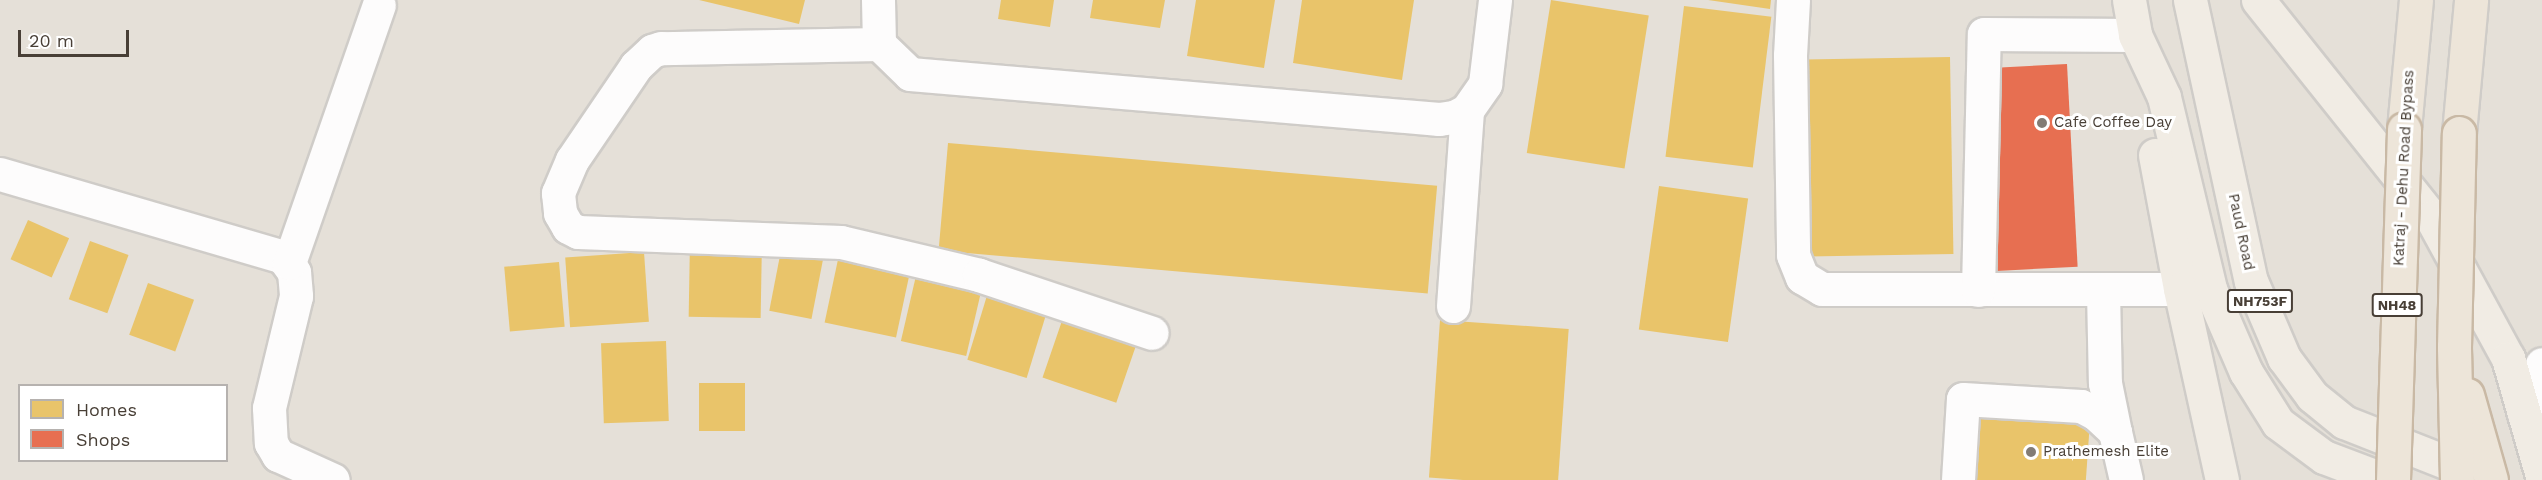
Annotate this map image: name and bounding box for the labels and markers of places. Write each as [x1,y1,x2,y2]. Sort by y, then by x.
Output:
place label: Cafe Coffee Day [2054,114,2172,132]
marker: Cafe Coffee Day [2035,116,2049,130]
place label: Prathemesh Elite [2043,443,2169,461]
marker: Prathemesh Elite [2024,445,2038,459]

